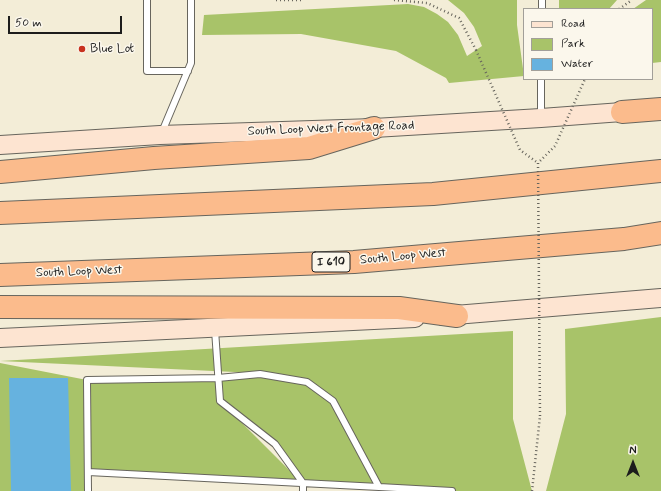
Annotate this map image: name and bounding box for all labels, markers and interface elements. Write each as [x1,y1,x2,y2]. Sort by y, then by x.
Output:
scale bar [10,8,124,34]
legend [523,8,653,80]
text: 50 m [15,15,42,31]
text: Road [561,16,585,32]
text: Park [561,36,585,52]
place label: Blue Lot [90,41,134,57]
marker: Blue Lot [77,44,87,54]
text: Water [561,56,593,72]
street label: South Loop West Frontage Road [247,118,415,140]
street label: South Loop West [359,245,447,269]
road number: I 610 [312,252,350,272]
street label: South Loop West [36,263,122,281]
north arrow [613,443,653,483]
text: N [629,444,637,458]

